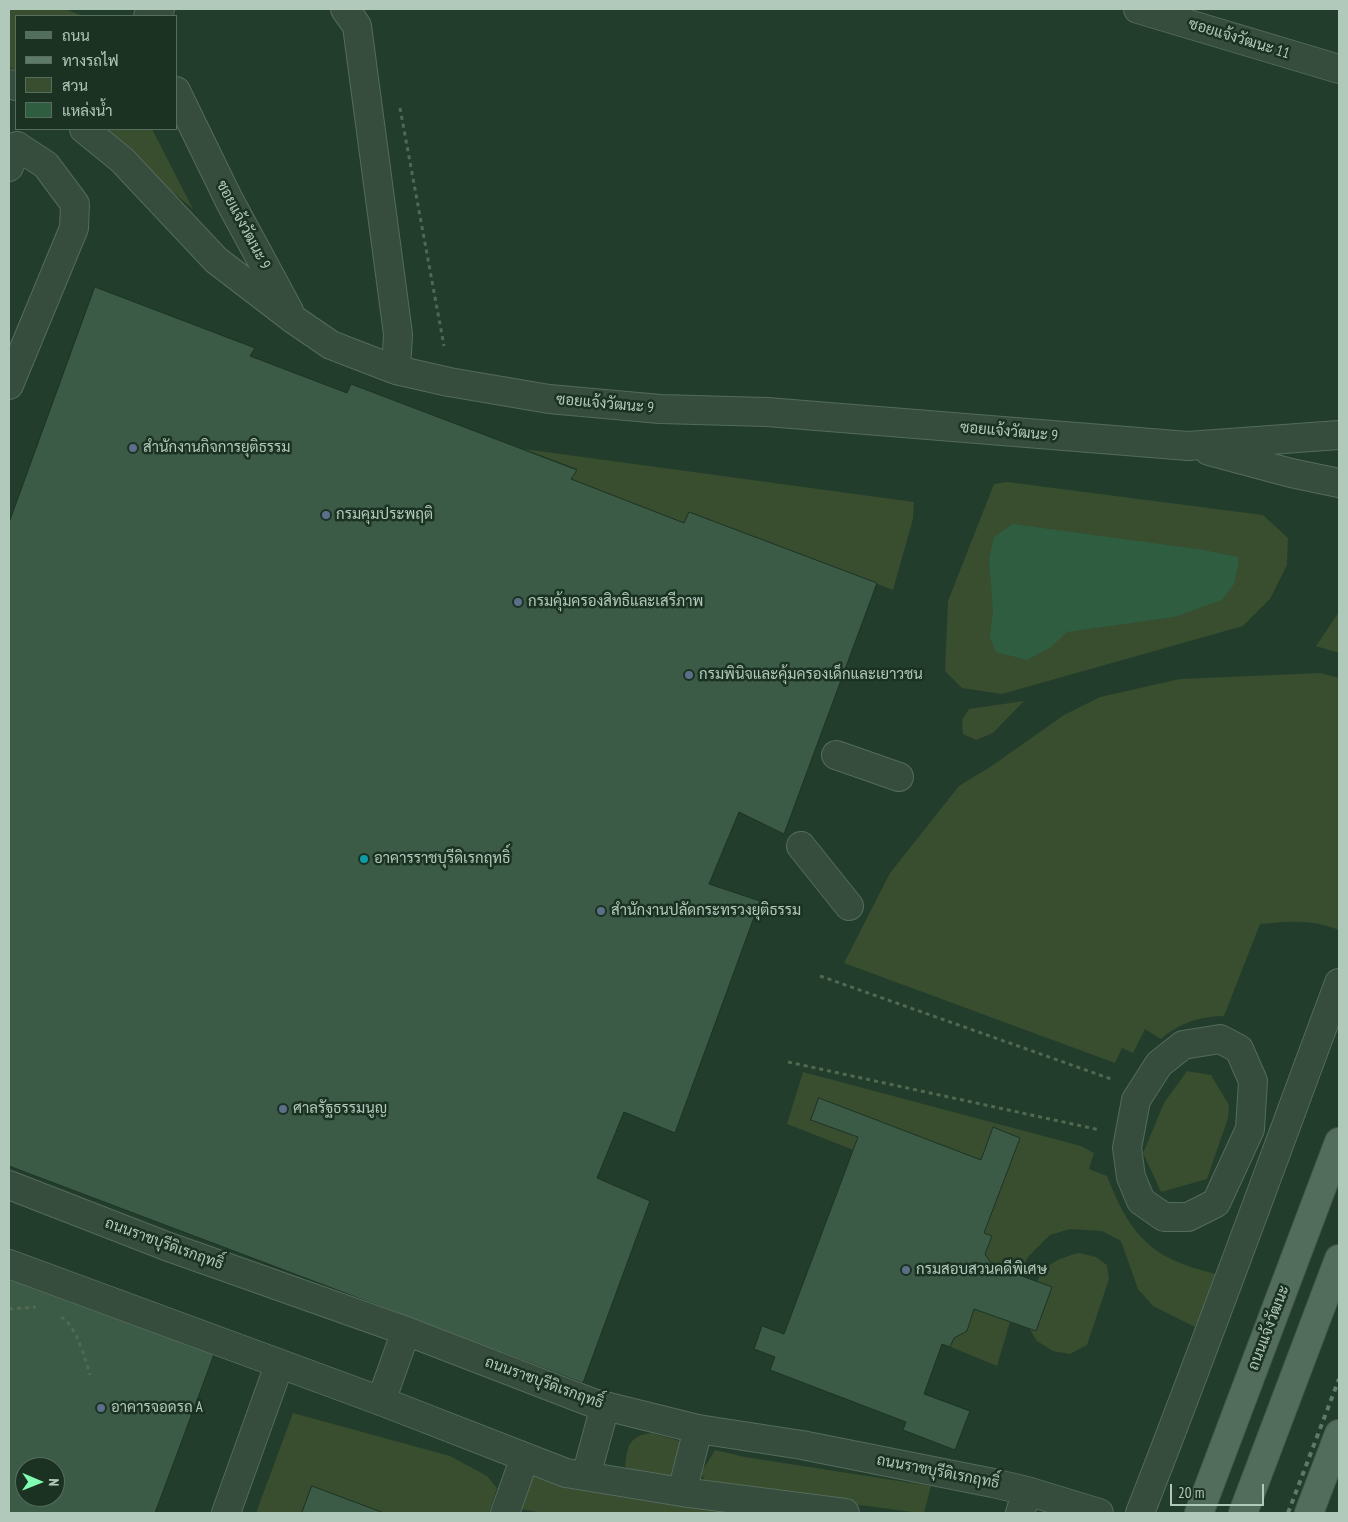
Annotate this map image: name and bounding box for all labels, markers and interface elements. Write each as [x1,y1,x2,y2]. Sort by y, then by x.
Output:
legend [15,15,178,130]
street label: ซอยแจ้งวัฒนะ 11 [1186,15,1292,63]
text: ถนน [62,26,90,45]
text: ทางรถไฟ [62,51,119,70]
text: สวน [62,76,88,95]
text: แหล่งน้ำ [62,101,113,120]
street label: ซอยแจ้งวัฒนะ 9 [212,177,274,273]
street label: ซอยแจ้งวัฒนะ 9 [555,391,655,417]
street label: ซอยแจ้งวัฒนะ 9 [959,419,1059,445]
place label: สำนักงานกิจการยุติธรรม [143,439,291,457]
marker: สำนักงานกิจการยุติธรรม [127,442,139,454]
place label: กรมคุมประพฤติ [336,506,433,524]
marker: กรมคุมประพฤติ [320,509,332,521]
place label: กรมคุ้มครองสิทธิและเสรีภาพ [528,593,703,611]
marker: กรมคุ้มครองสิทธิและเสรีภาพ [512,596,524,608]
place label: กรมพินิจและคุ้มครองเด็กและเยาวชน [699,666,923,684]
marker: กรมพินิจและคุ้มครองเด็กและเยาวชน [683,669,695,681]
place label: อาคารราชบุรีดิเรกฤทธิ์ [374,850,510,868]
marker: อาคารราชบุรีดิเรกฤทธิ์ [358,853,370,865]
place label: สำนักงานปลัดกระทรวงยุติธรรม [611,902,801,920]
marker: สำนักงานปลัดกระทรวงยุติธรรม [595,905,607,917]
place label: ศาลรัฐธรรมนูญ [293,1100,387,1118]
marker: ศาลรัฐธรรมนูญ [277,1103,289,1115]
street label: ถนนราชบุรีดิเรกฤทธิ์ [102,1214,226,1274]
place label: กรมสอบสวนคดีพิเศษ [916,1261,1047,1279]
marker: กรมสอบสวนคดีพิเศษ [900,1264,912,1276]
street label: ถนนแจ้งวัฒนะ [1245,1283,1293,1373]
street label: ถนนราชบุรีดิเรกฤทธิ์ [482,1353,606,1413]
place label: อาคารจอดรถ A [111,1399,203,1417]
marker: อาคารจอดรถ A [95,1402,107,1414]
street label: ถนนราชบุรีดิเรกฤทธิ์ [875,1451,1001,1493]
north arrow [15,1457,65,1507]
scale bar [1173,1474,1267,1506]
text: N [45,1478,63,1486]
text: 20 m [1178,1483,1204,1502]

